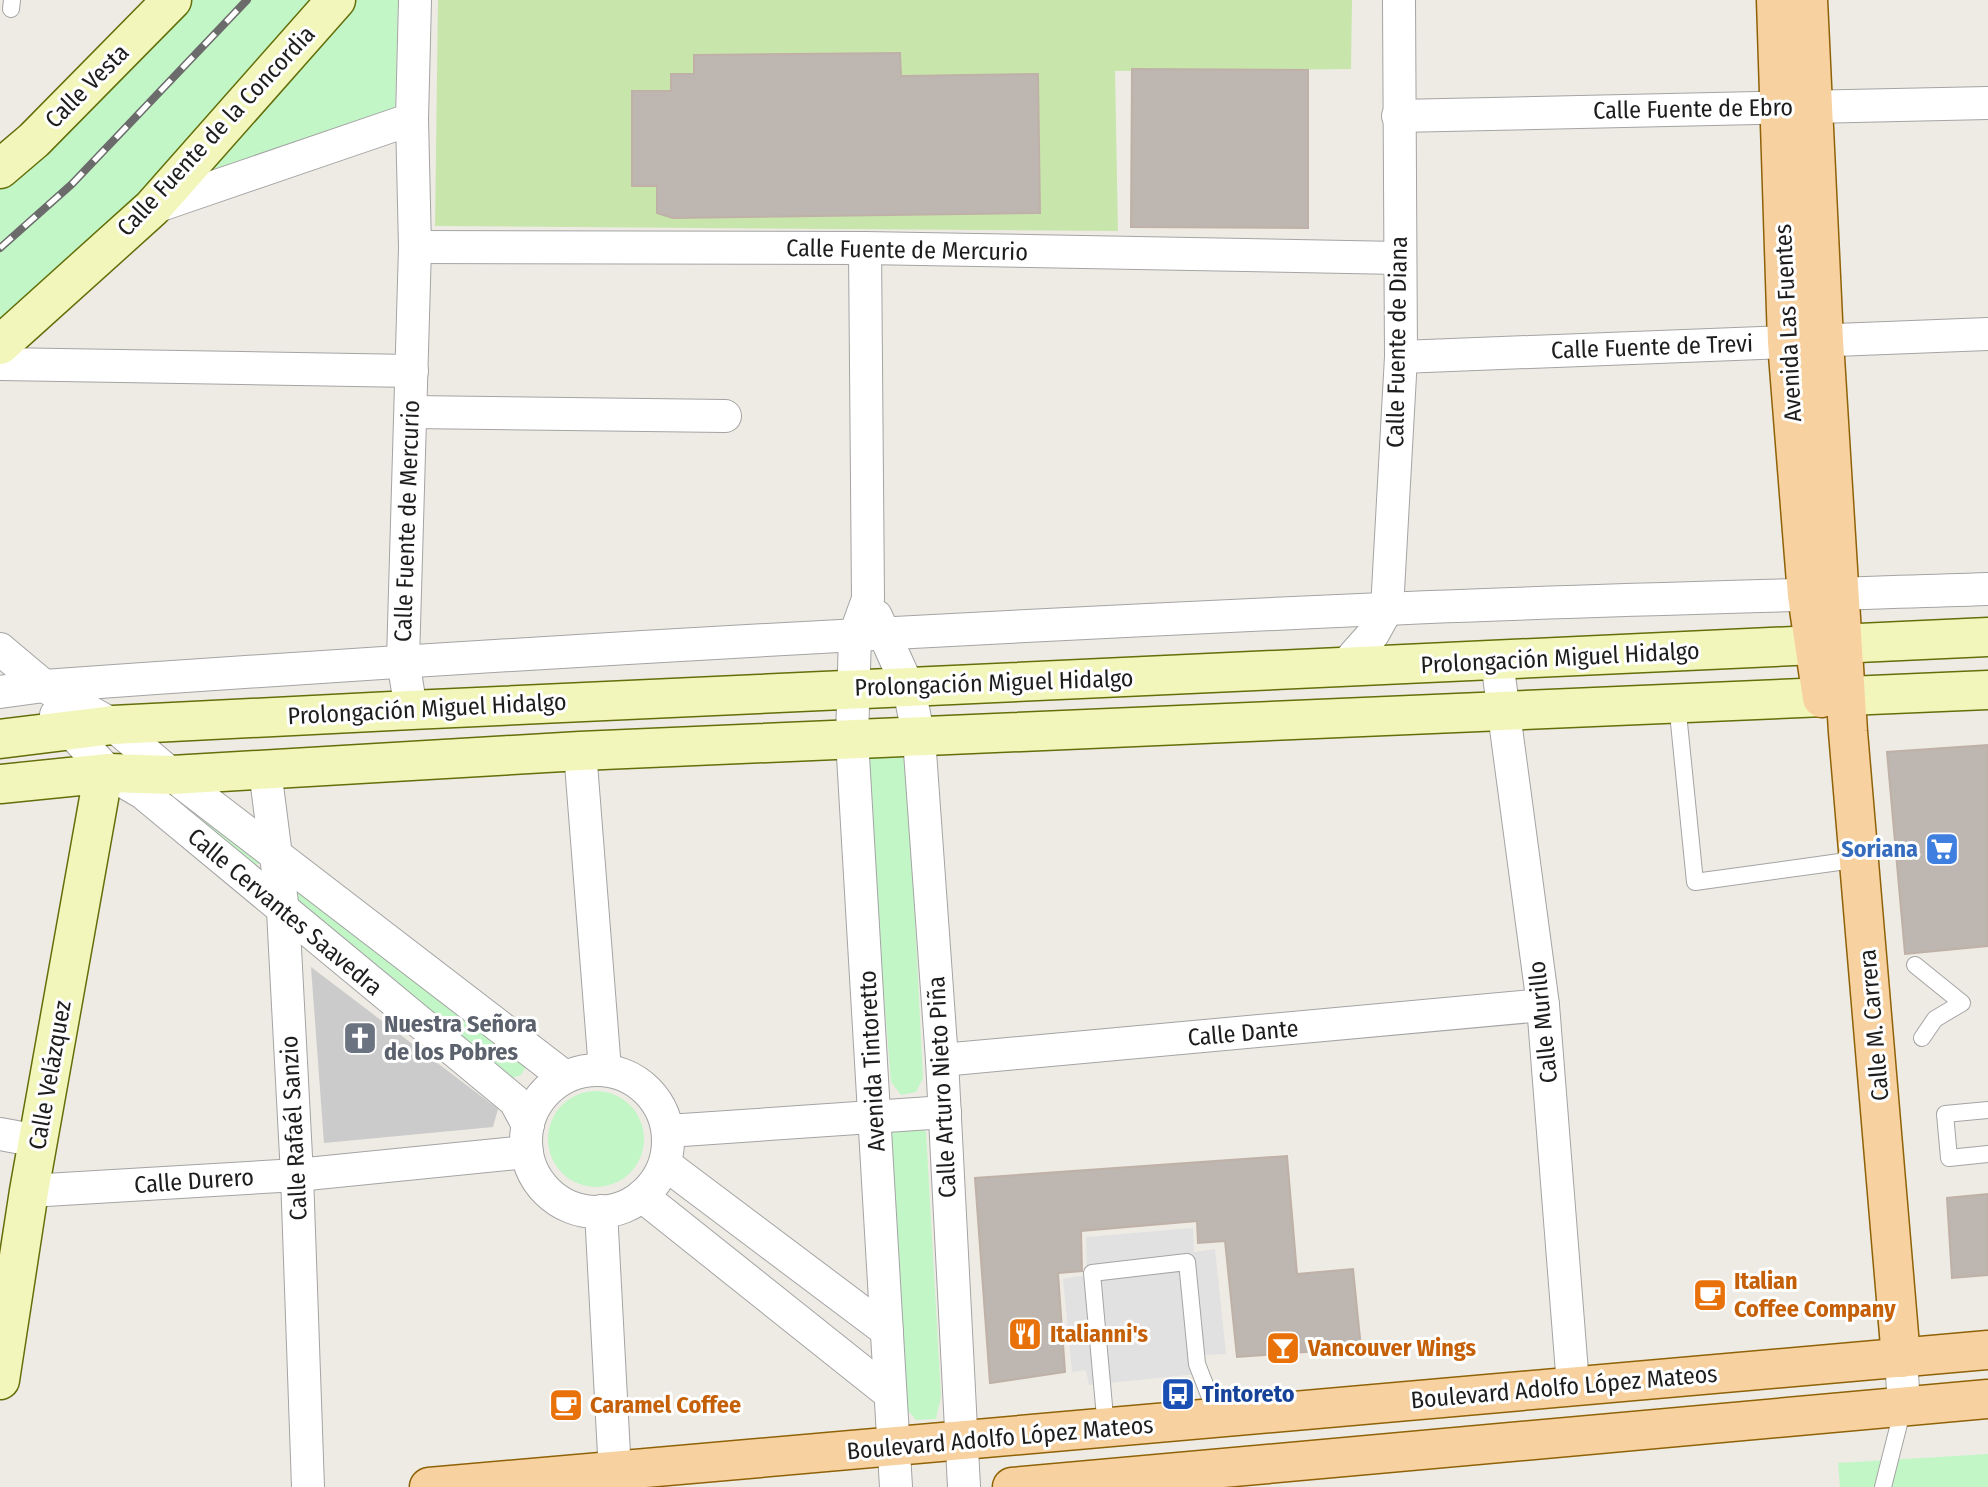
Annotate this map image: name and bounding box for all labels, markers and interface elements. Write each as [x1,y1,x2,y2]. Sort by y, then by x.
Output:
street label: Calle Fuente de la Concordia [111,20,321,242]
street label: Calle Vesta [39,38,135,134]
street label: Calle Fuente de Ebro [1593,93,1793,125]
street label: Avenida Las Fuentes [1769,223,1807,423]
street label: Calle Fuente de Mercurio [786,234,1028,266]
street label: Calle Fuente de Diana [1381,236,1413,448]
street label: Calle Fuente de Trevi [1551,329,1753,365]
street label: Calle Fuente de Mercurio [389,400,425,642]
street label: Prolongación Miguel Hidalgo [1420,637,1700,679]
street label: Prolongación Miguel Hidalgo [854,664,1134,702]
street label: Prolongación Miguel Hidalgo [287,688,567,730]
street label: Calle Cervantes Saavedra [182,823,388,1001]
supermarket icon: Soriana [1923,830,1961,868]
place label: Soriana [1841,835,1918,863]
street label: Calle M. Carrera [1853,948,1895,1102]
street label: Calle Murillo [1523,959,1563,1085]
street label: Avenida Tintoretto [853,970,891,1152]
street label: Calle Arturo Nieto Piña [922,975,962,1199]
street label: Calle Velázquez [23,998,77,1152]
place label: Nuestra Señora de los Pobres [384,1010,537,1066]
street label: Calle Dante [1186,1014,1300,1052]
church icon: Nuestra Señora de los Pobres [341,1019,379,1057]
street label: Calle Rafaél Sanzio [275,1035,313,1221]
street label: Calle Durero [133,1163,255,1199]
place label: Italian Coffee Company [1734,1267,1896,1323]
cafe icon: Italian Coffee Company [1691,1276,1729,1314]
restaurant icon: Italianni's [1006,1315,1044,1353]
place label: Italianni's [1050,1320,1149,1348]
bar icon: Vancouver Wings [1264,1329,1302,1367]
place label: Vancouver Wings [1307,1334,1476,1362]
street label: Boulevard Adolfo López Mateos [1409,1360,1719,1414]
bus stop icon: Tintoreto [1159,1375,1197,1413]
place label: Tintoreto [1202,1380,1295,1408]
cafe icon: Caramel Coffee [547,1386,585,1424]
place label: Caramel Coffee [590,1391,741,1419]
street label: Boulevard Adolfo López Mateos [845,1411,1155,1465]

